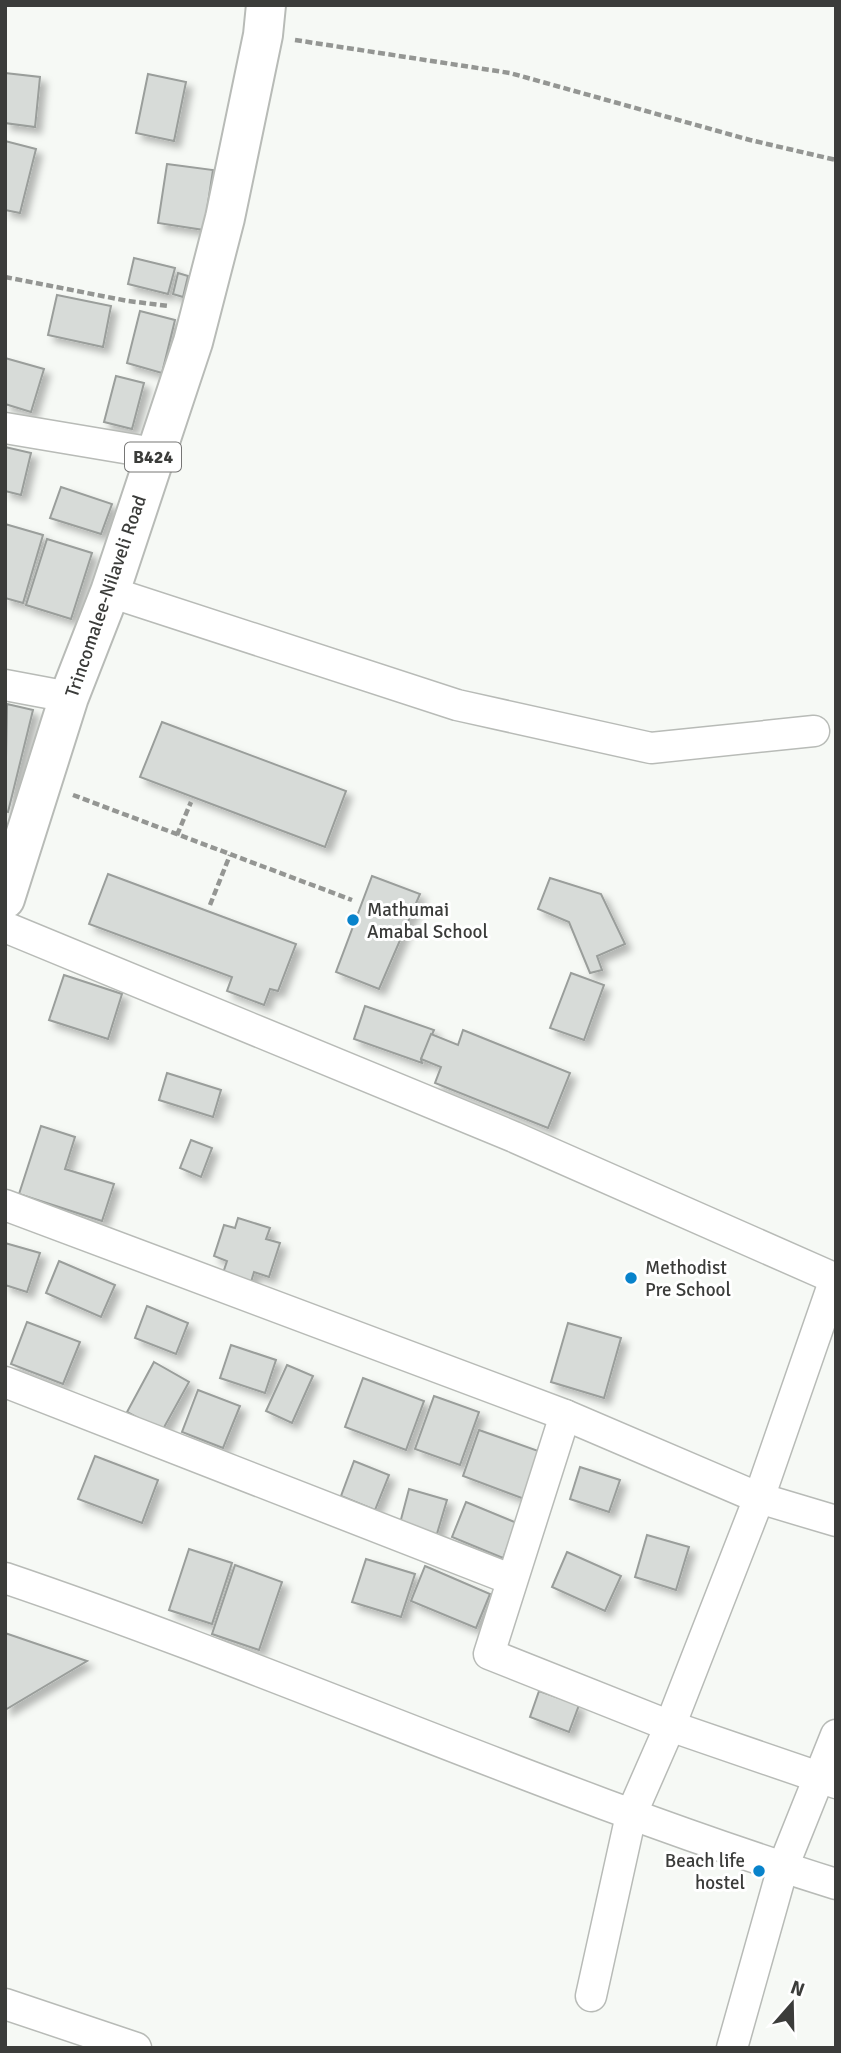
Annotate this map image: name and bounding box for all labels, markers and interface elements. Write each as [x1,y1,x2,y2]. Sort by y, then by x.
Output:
road number: B424 [125,443,181,472]
street label: Trincomalee-Nilaveli Road [60,492,152,701]
place label: Mathumai Amabal School [367,898,488,944]
marker: Mathumai Amabal School [345,912,361,928]
place label: Methodist Pre School [645,1256,731,1302]
marker: Methodist Pre School [623,1270,639,1286]
place label: Beach life hostel [665,1849,745,1895]
marker: Beach life hostel [751,1863,767,1879]
north arrow [757,1969,827,2039]
text: N [787,1975,808,2003]

